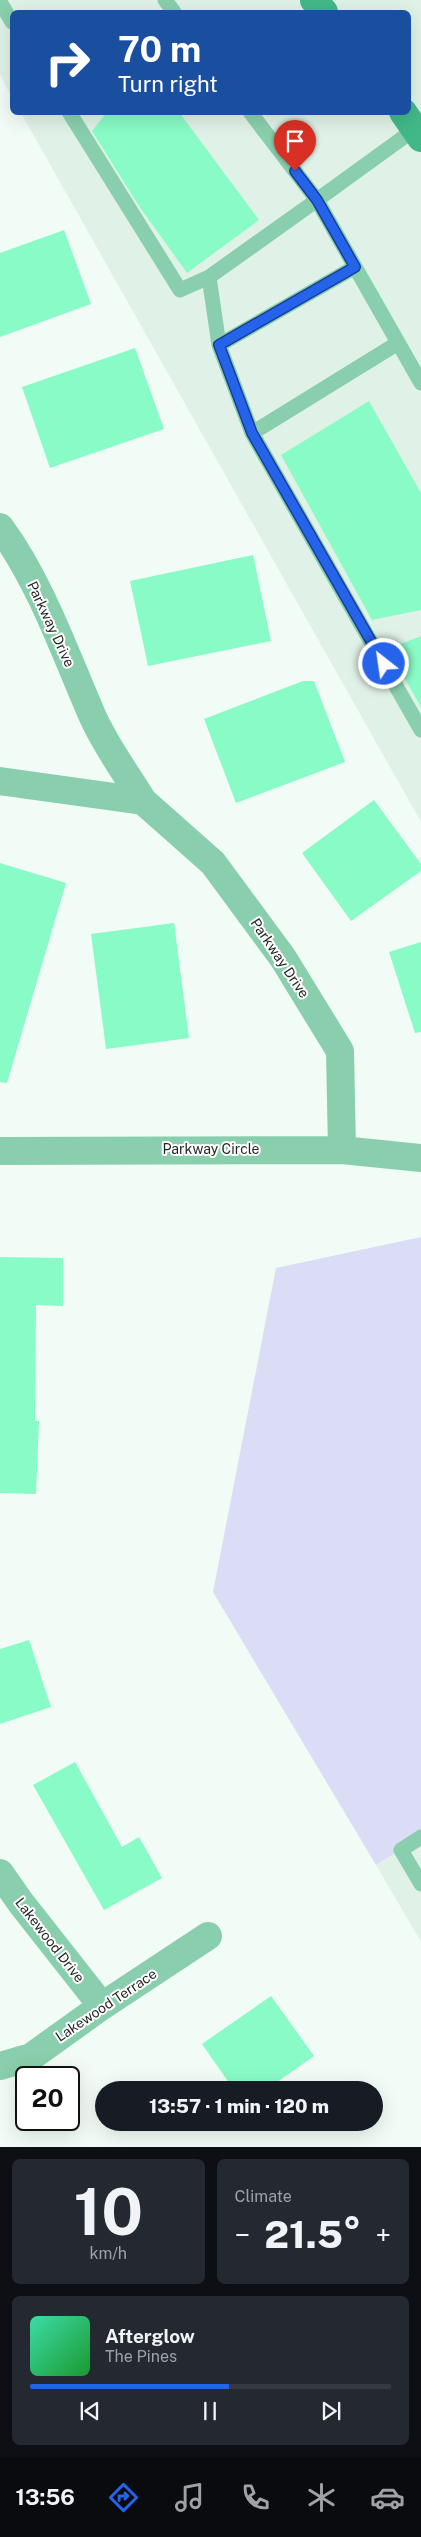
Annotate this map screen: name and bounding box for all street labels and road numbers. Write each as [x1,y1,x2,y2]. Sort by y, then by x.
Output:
street label: Parkway Drive [24,579,78,669]
street label: Parkway Drive [247,915,313,1001]
street label: Parkway Circle [162,1141,260,1157]
street label: Lakewood Drive [12,1895,88,1985]
street label: Lakewood Terrace [52,1965,160,2045]

